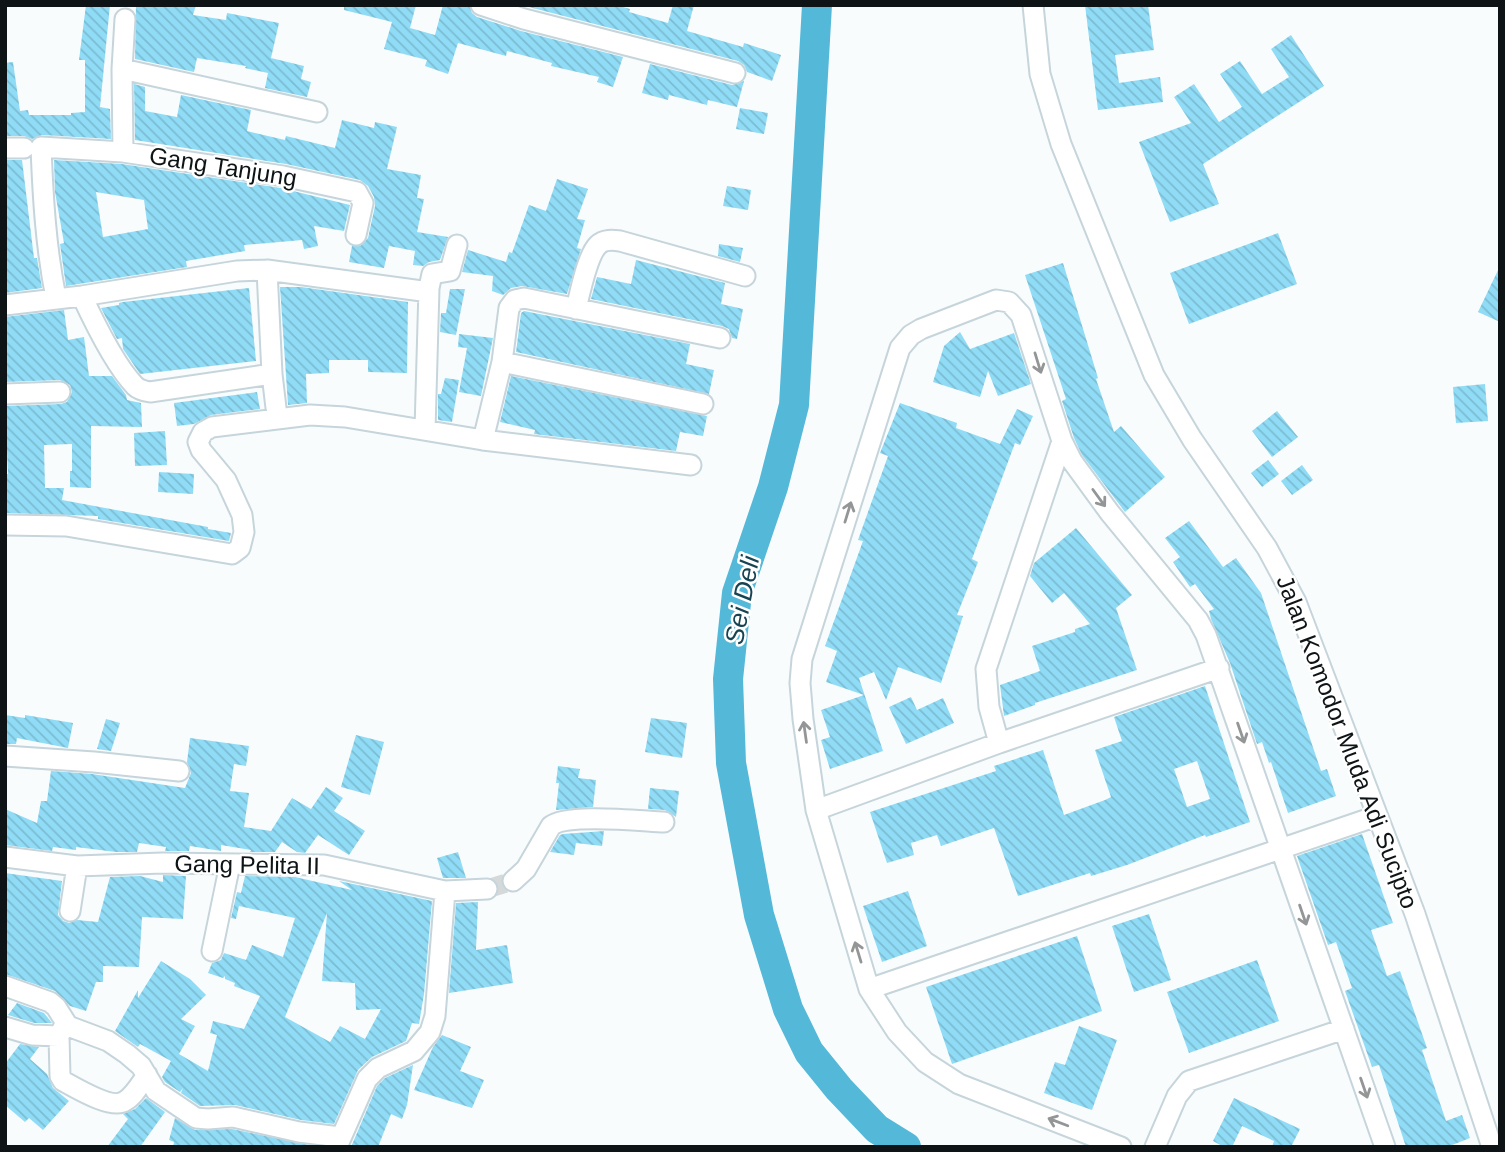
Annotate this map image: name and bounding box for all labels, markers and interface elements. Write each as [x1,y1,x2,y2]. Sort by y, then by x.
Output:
street label: Gang Tanjung [147,142,299,191]
one-way arrow [1032,351,1045,373]
one-way arrow [1092,488,1107,507]
one-way arrow [843,501,856,523]
water label: Sei Deli [719,552,766,647]
street label: Jalan Komodor Muda Adi Sucipto [1271,571,1424,912]
one-way arrow [798,721,811,744]
one-way arrow [1235,722,1248,744]
street label: Gang Pelita II [174,850,320,879]
one-way arrow [1298,903,1310,925]
one-way arrow [851,942,864,964]
one-way arrow [1359,1076,1371,1098]
one-way arrow [1047,1115,1069,1128]

